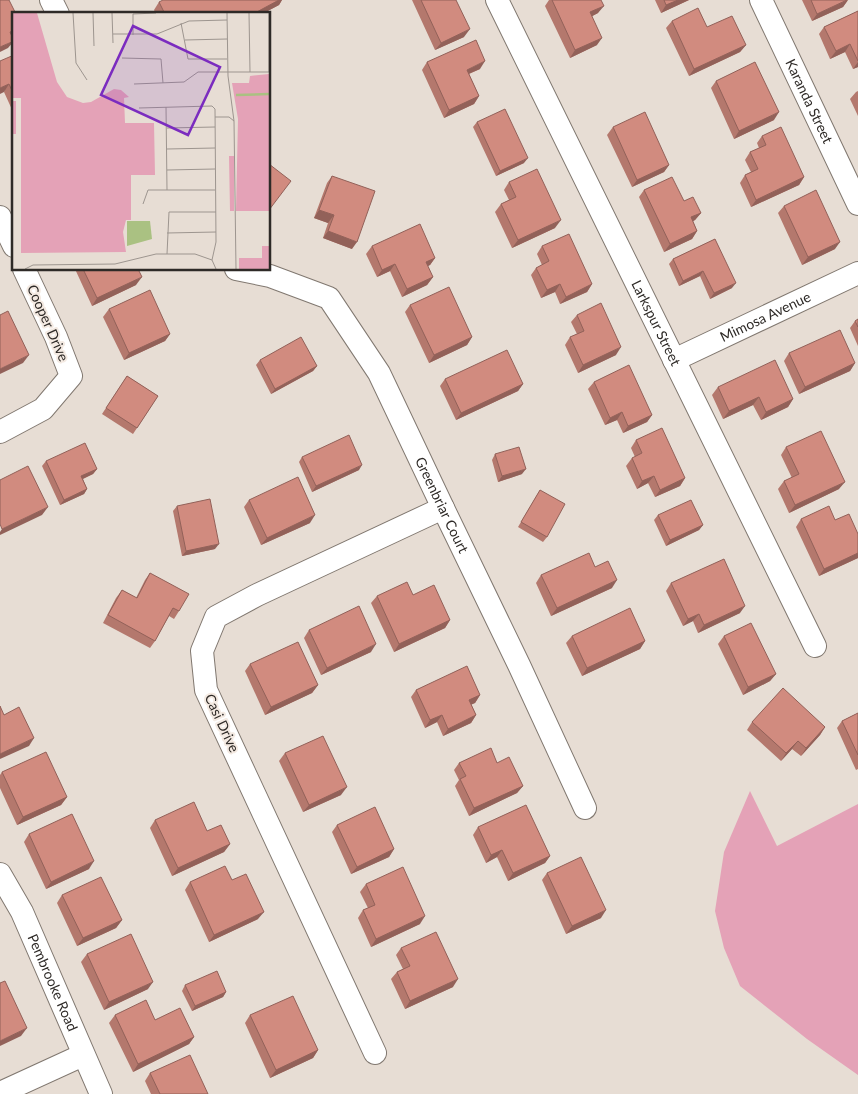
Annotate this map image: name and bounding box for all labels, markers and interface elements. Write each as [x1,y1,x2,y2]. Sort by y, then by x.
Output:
inset map [12,12,270,270]
street label: Karanda Street [782,56,837,146]
street label: Larkspur Street [628,277,685,368]
street label: Cooper Drive [24,282,73,364]
street label: Mimosa Avenue [717,288,813,345]
street label: Greenbriar Court [412,454,472,556]
street label: Casi Drive [201,691,243,755]
street label: Pembrooke Road [25,931,82,1034]

